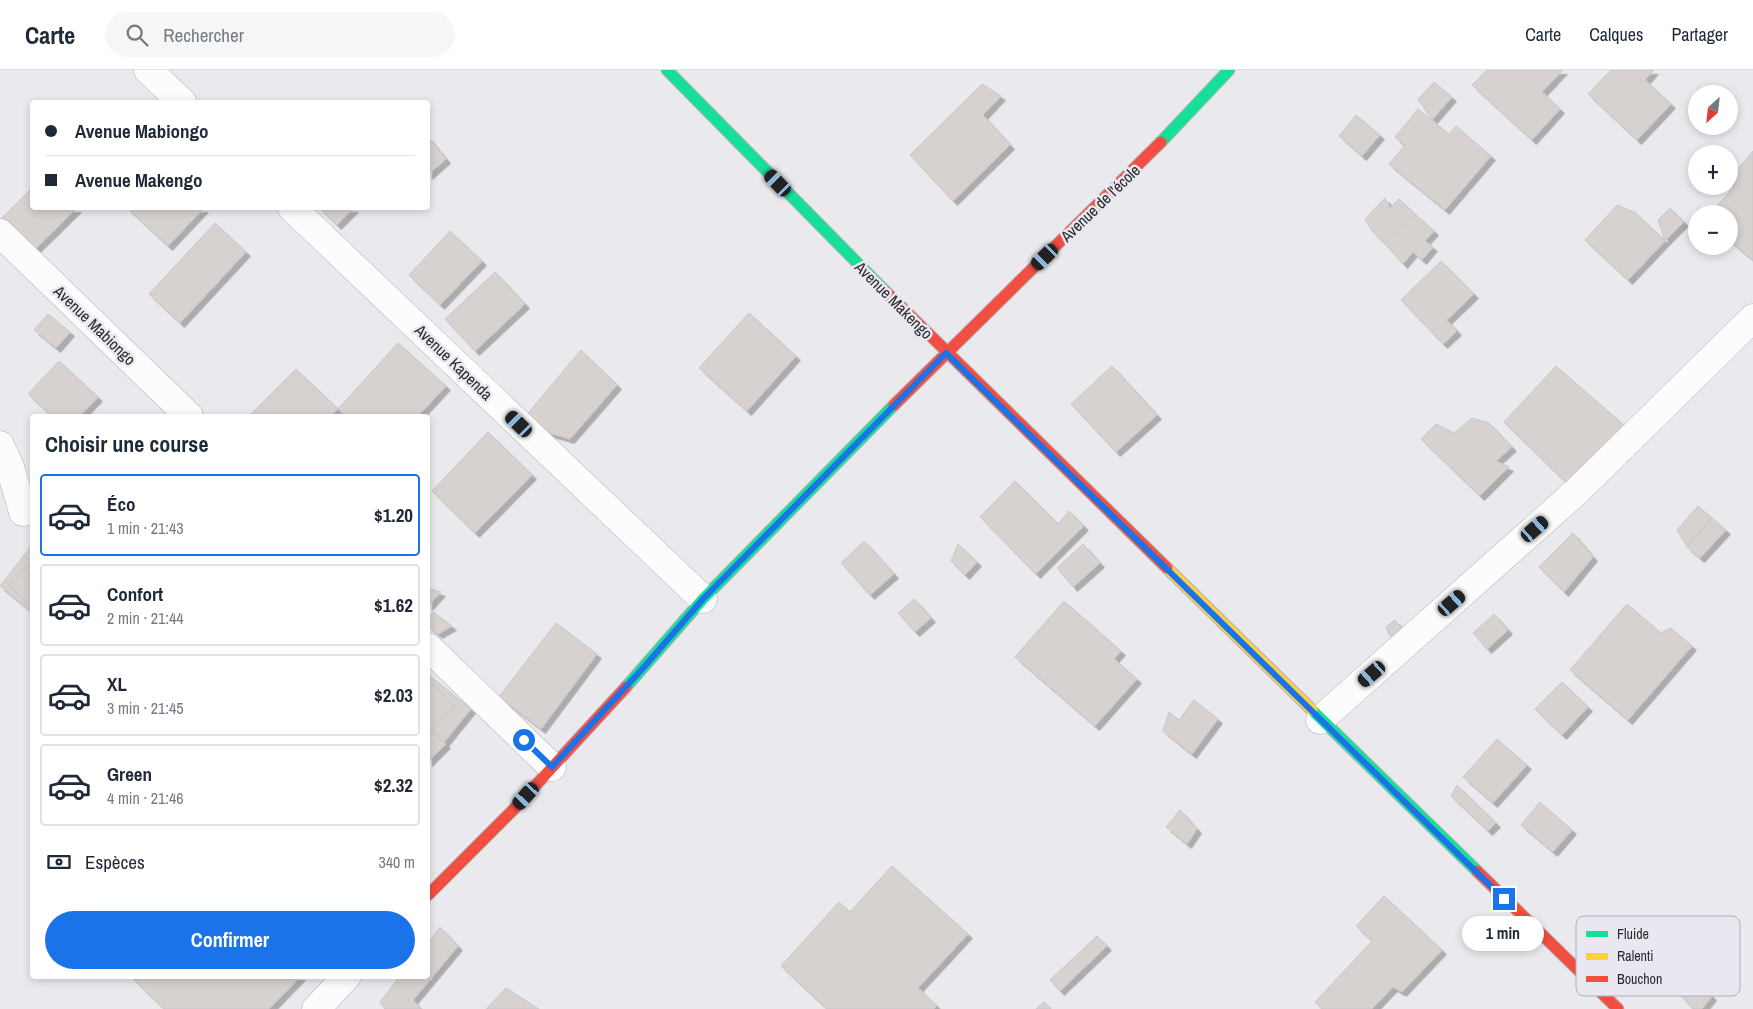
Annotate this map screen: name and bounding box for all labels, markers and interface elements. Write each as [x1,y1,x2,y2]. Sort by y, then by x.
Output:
search box [105,12,455,57]
text: Carte [25,19,75,51]
icon: search [123,21,151,49]
text: Rechercher [163,22,244,48]
text: Carte [1525,22,1561,47]
text: Calques [1589,22,1643,47]
text: Partager [1671,22,1728,47]
north arrow [1688,85,1738,135]
map controls [1688,85,1738,255]
text: Avenue Mabiongo [75,118,209,144]
button: + [1688,145,1738,195]
street label: Avenue de l'école [1055,159,1145,247]
text: Avenue Makengo [75,167,203,193]
car [762,167,793,199]
button: − [1688,205,1738,255]
car [1029,241,1061,273]
street label: Avenue Makengo [849,255,938,344]
street label: Avenue Mabiongo [48,279,141,370]
street label: Avenue Kapenda [410,319,498,405]
car [502,408,535,440]
text: Choisir une course [45,429,208,459]
text: Éco [107,491,136,517]
icon: car [47,493,92,538]
text: $1.20 [374,502,413,528]
car [1518,513,1551,545]
text: 1 min · 21:43 [107,517,184,539]
text: Confort [107,581,163,607]
icon: car [47,583,92,628]
car [1435,587,1468,619]
text: $1.62 [374,592,413,618]
text: 2 min · 21:44 [107,607,184,629]
car [1355,658,1388,690]
text: XL [107,671,127,697]
icon: car [47,673,92,718]
text: $2.03 [374,682,413,708]
text: 3 min · 21:45 [107,697,184,719]
route start [513,729,535,751]
text: Green [107,761,152,787]
icon: car [47,763,92,808]
text: $2.32 [374,772,413,798]
car [510,780,541,812]
text: 4 min · 21:46 [107,787,184,809]
icon: cash [45,848,73,876]
text: Espèces [85,849,145,875]
text: 340 m [379,851,415,873]
route end [1493,888,1515,910]
button: Confirmer [45,911,415,969]
callout: 1 min [1463,916,1545,952]
legend [1576,916,1740,996]
text: 1 min [1486,922,1520,944]
text: Fluide [1617,925,1649,943]
text: Ralenti [1617,947,1653,965]
text: Bouchon [1617,970,1662,988]

